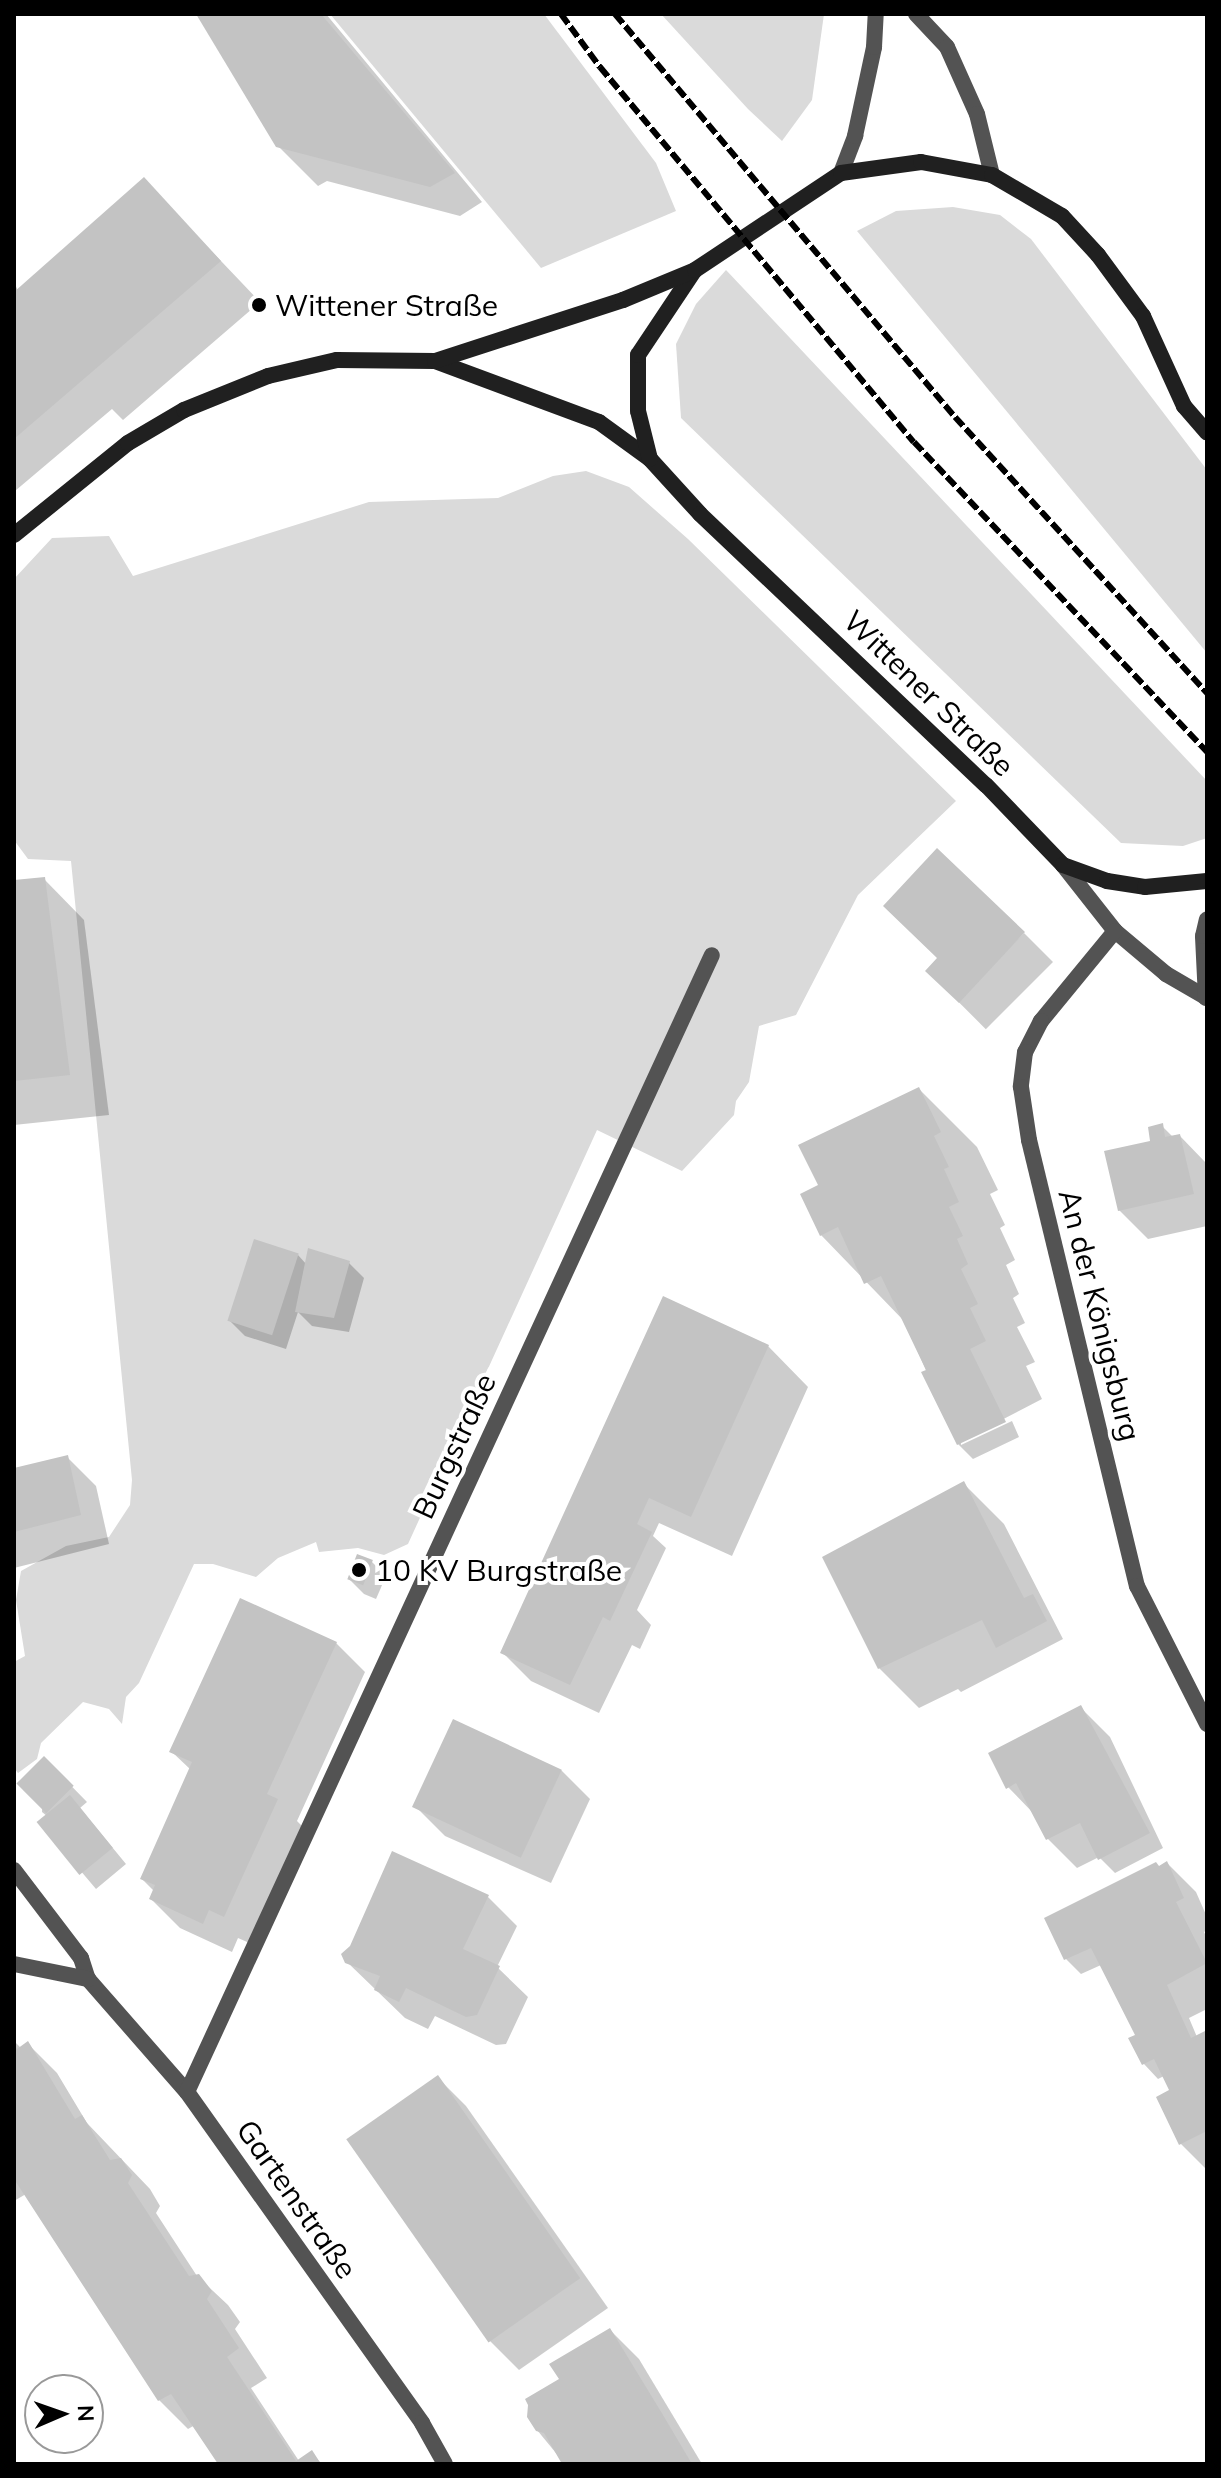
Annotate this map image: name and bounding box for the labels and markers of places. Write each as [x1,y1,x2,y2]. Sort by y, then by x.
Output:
place label: Wittener Straße [275,287,498,323]
marker: Wittener Straße [250,296,268,314]
place label: 10 KV Burgstraße [375,1552,622,1588]
marker: 10 KV Burgstraße [350,1561,368,1579]

